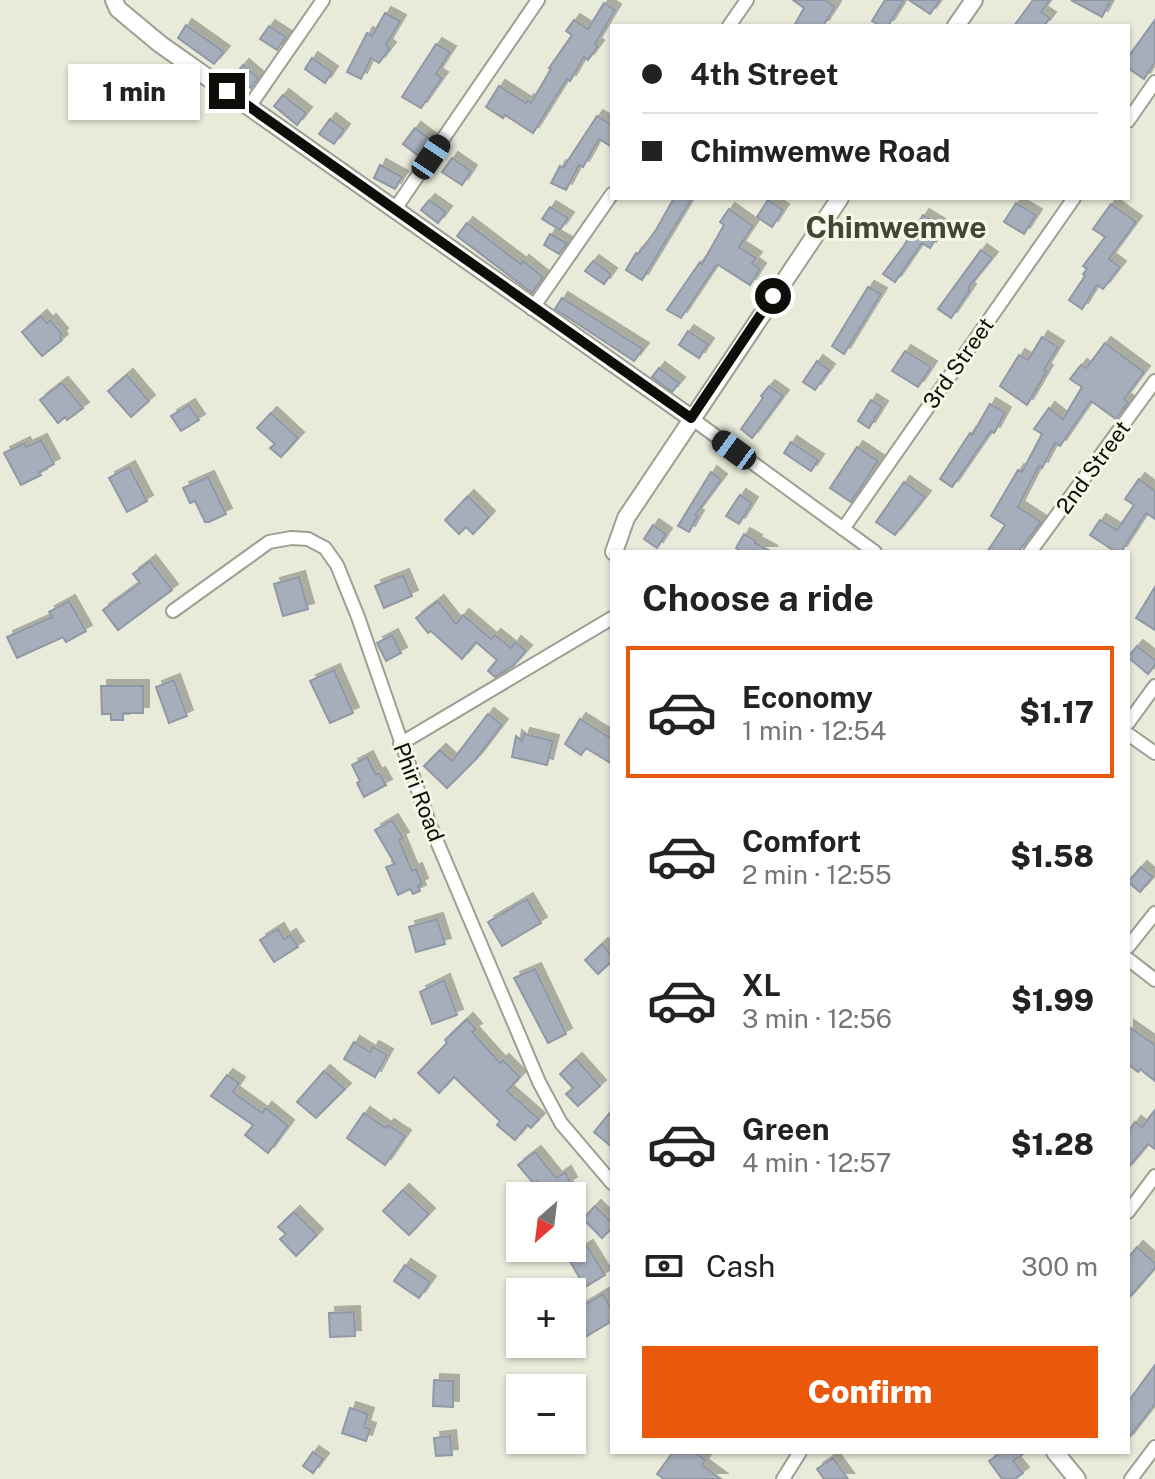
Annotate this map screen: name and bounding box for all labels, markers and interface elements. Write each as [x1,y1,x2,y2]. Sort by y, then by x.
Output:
text: 4th Street [690,56,838,92]
callout: 1 min [67,63,199,119]
route end [209,73,245,109]
text: 1 min [102,76,166,107]
car [408,130,454,184]
text: Chimwemwe Road [690,133,950,169]
district label: Chimwemwe [805,209,987,245]
route start [755,278,791,314]
street label: 3rd Street [917,313,999,413]
street label: 2nd Street [1051,415,1135,519]
car [708,426,760,474]
text: Choose a ride [642,577,874,619]
icon: car [646,676,718,748]
text: Economy [742,679,873,715]
text: $1.17 [1019,694,1094,730]
text: 1 min · 12:54 [742,715,886,746]
street label: Phiri Road [388,739,450,845]
icon: car [646,820,718,892]
text: Comfort [742,823,861,859]
text: $1.58 [1010,838,1094,874]
text: 2 min · 12:55 [742,859,892,890]
icon: car [646,964,718,1036]
text: XL [742,967,781,1003]
text: $1.99 [1011,982,1094,1018]
text: 3 min · 12:56 [742,1003,892,1034]
icon: car [646,1108,718,1180]
text: Green [742,1111,829,1147]
text: $1.28 [1011,1126,1094,1162]
text: 4 min · 12:57 [742,1147,891,1178]
north arrow [506,1182,586,1262]
map controls [506,1182,586,1454]
icon: cash [642,1244,686,1288]
text: Cash [706,1248,775,1284]
text: 300 m [1021,1251,1098,1282]
button: + [506,1278,586,1358]
button: Confirm [642,1346,1098,1438]
button: − [506,1374,586,1454]

